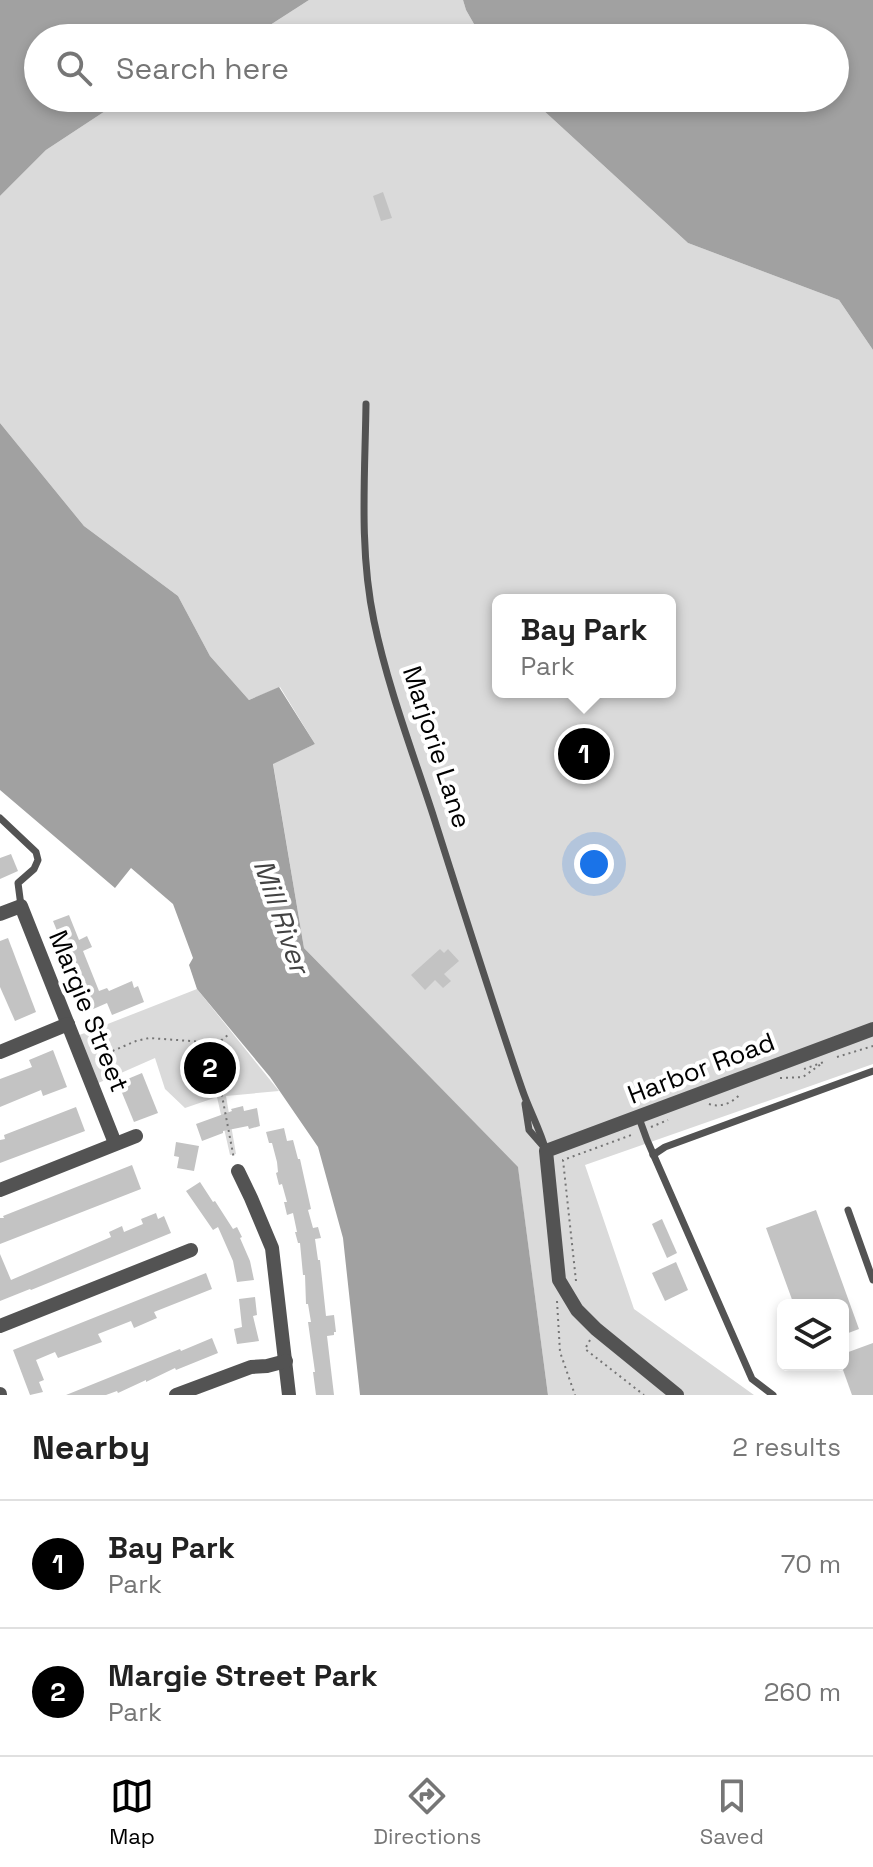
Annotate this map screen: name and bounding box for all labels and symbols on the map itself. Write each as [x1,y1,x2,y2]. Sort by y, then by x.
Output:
street label: Marjorie Lane [395,662,479,832]
pin: 1 [558,724,610,784]
your location [574,844,614,884]
water label: Mill River [246,854,319,981]
street label: Margie Street [41,925,137,1097]
street label: Harbor Road [623,1024,779,1112]
pin: 2 [184,1038,236,1098]

